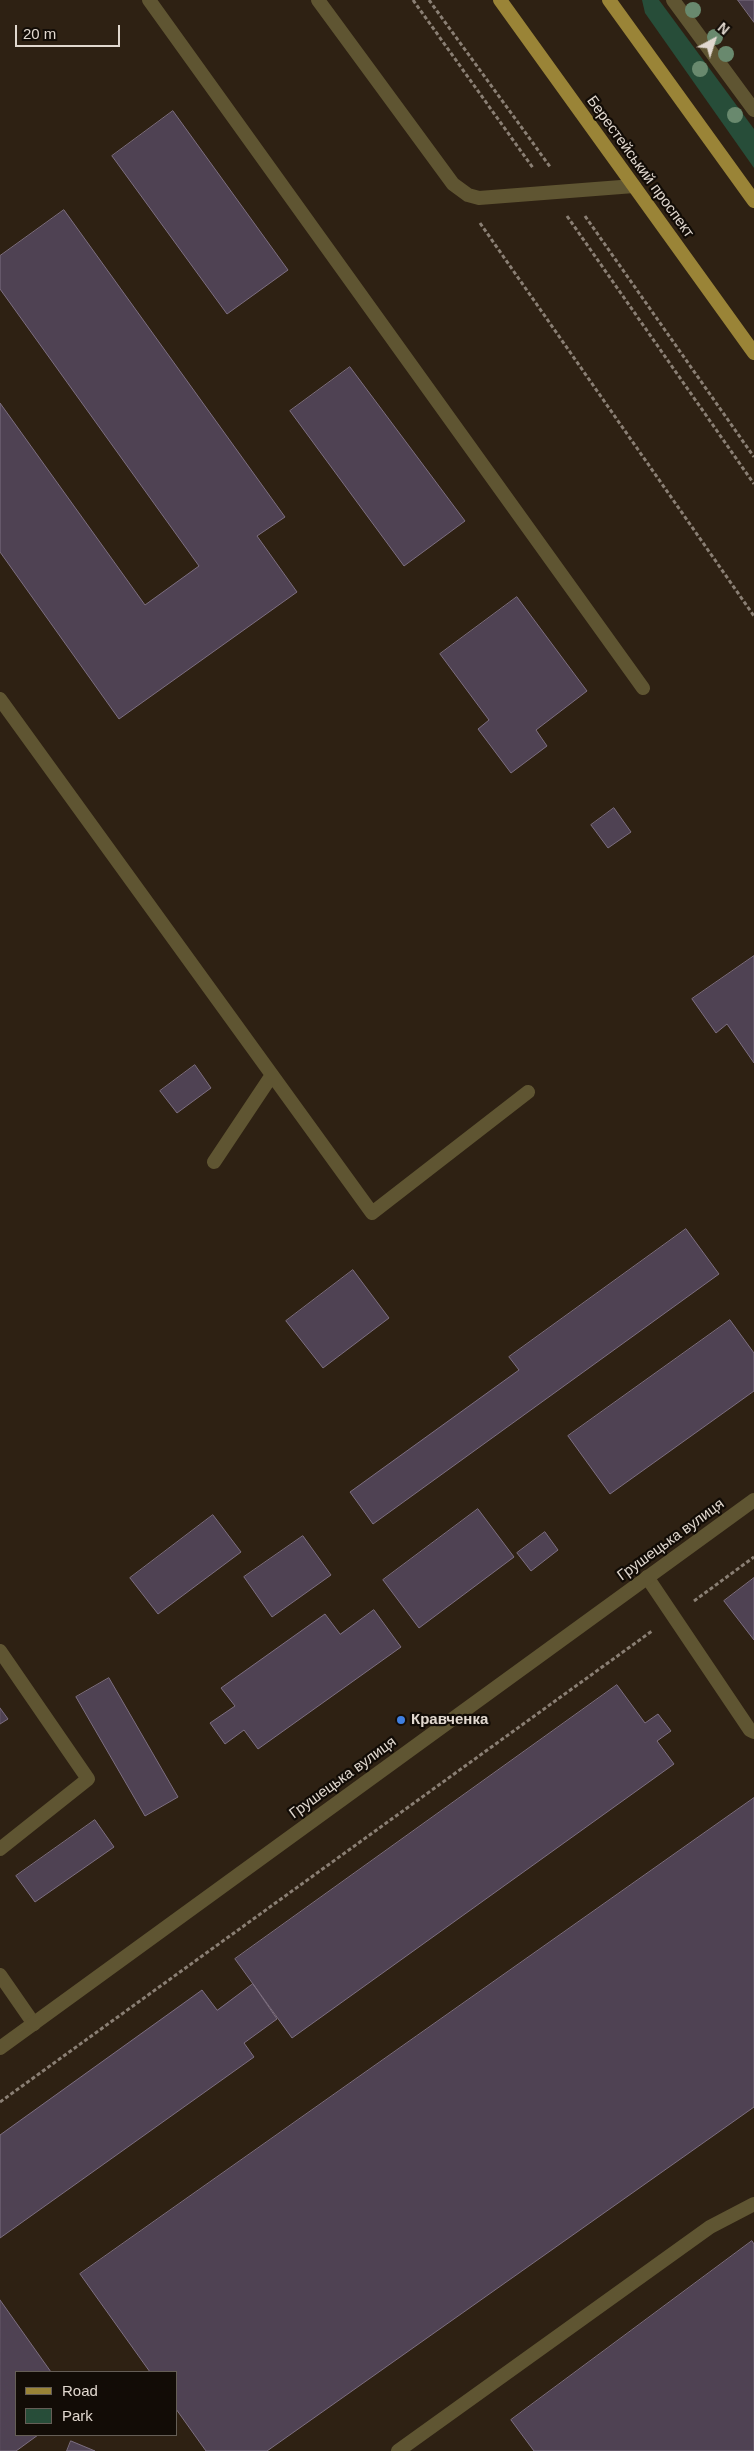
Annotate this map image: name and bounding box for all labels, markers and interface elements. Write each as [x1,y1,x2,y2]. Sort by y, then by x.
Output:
scale bar [18,15,122,47]
north arrow [689,15,739,65]
text: N [715,19,733,38]
text: 20 m [23,25,56,42]
street label: Берестейський проспект [582,93,698,241]
street label: Грушецька вулиця [614,1495,728,1585]
place label: Кравченка [411,1711,488,1729]
marker: Кравченка [395,1714,407,1726]
street label: Грушецька вулиця [286,1733,400,1823]
legend [15,2371,178,2436]
text: Road [62,2382,98,2399]
text: Park [62,2407,93,2424]

